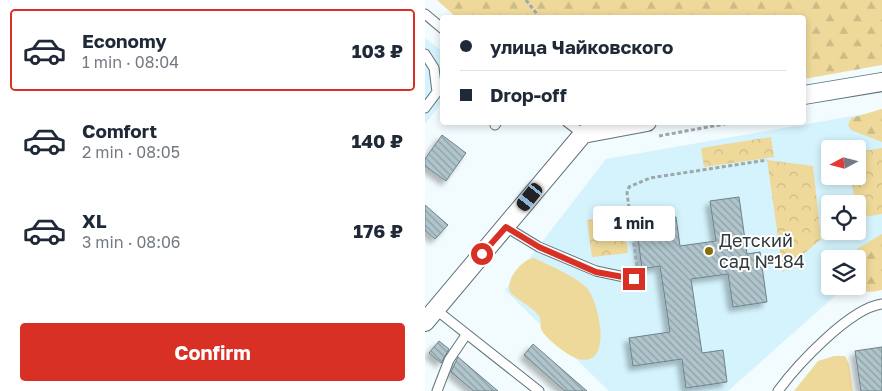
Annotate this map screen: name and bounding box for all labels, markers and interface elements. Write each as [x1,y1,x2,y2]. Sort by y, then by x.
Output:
icon: car [22,28,67,73]
text: Economy [82,29,167,52]
text: улица Чайковского [490,35,673,58]
text: 103 ₽ [352,39,403,62]
text: 1 min · 08:04 [82,52,179,72]
text: Drop-off [490,83,567,106]
icon: car [22,118,67,163]
text: Comfort [82,119,157,142]
text: 140 ₽ [351,129,403,152]
north arrow [821,140,866,185]
map controls [821,140,866,295]
text: 2 min · 08:05 [82,142,180,162]
car [514,181,545,213]
button: locate [821,195,866,240]
callout: 1 min [593,206,675,242]
icon: car [22,208,67,253]
text: XL [82,209,107,232]
text: 1 min [614,213,654,233]
text: 176 ₽ [353,219,403,242]
place label: Детский сад №184 [719,229,805,272]
text: 3 min · 08:06 [82,232,181,252]
route start [471,243,493,265]
marker: Детский сад №184 [703,245,715,257]
button: layers [821,250,866,295]
route end [623,268,645,290]
button: Confirm [20,323,405,381]

